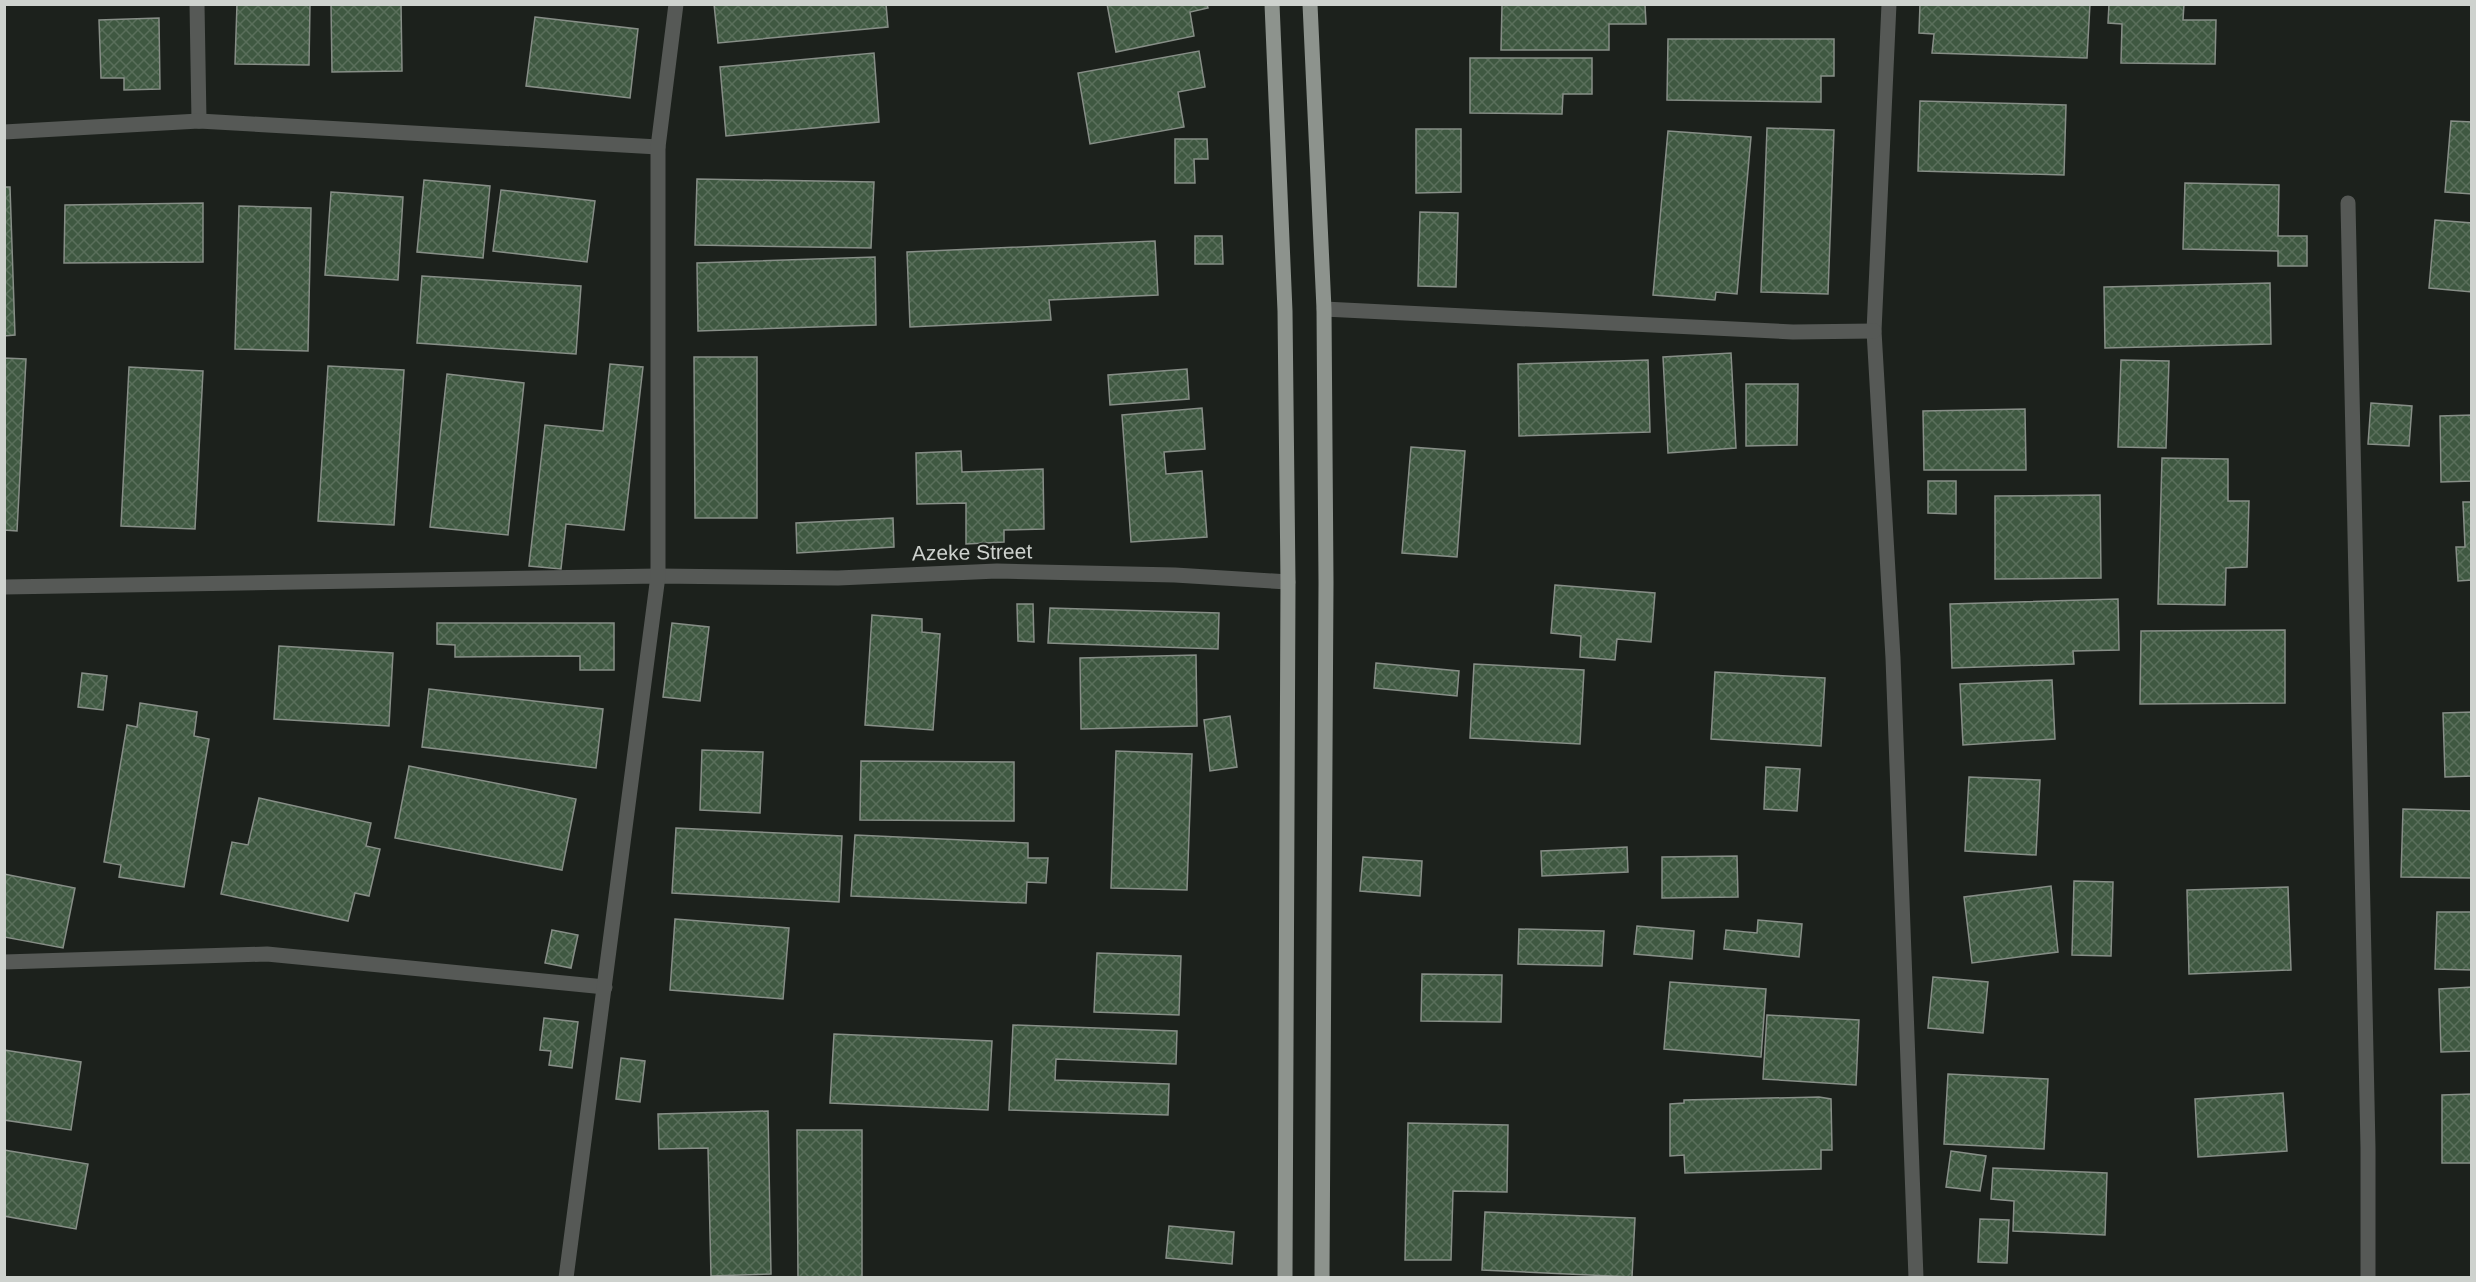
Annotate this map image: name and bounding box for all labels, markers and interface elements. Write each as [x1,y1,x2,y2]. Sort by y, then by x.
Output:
street label: Azeke Street [912,539,1032,565]

